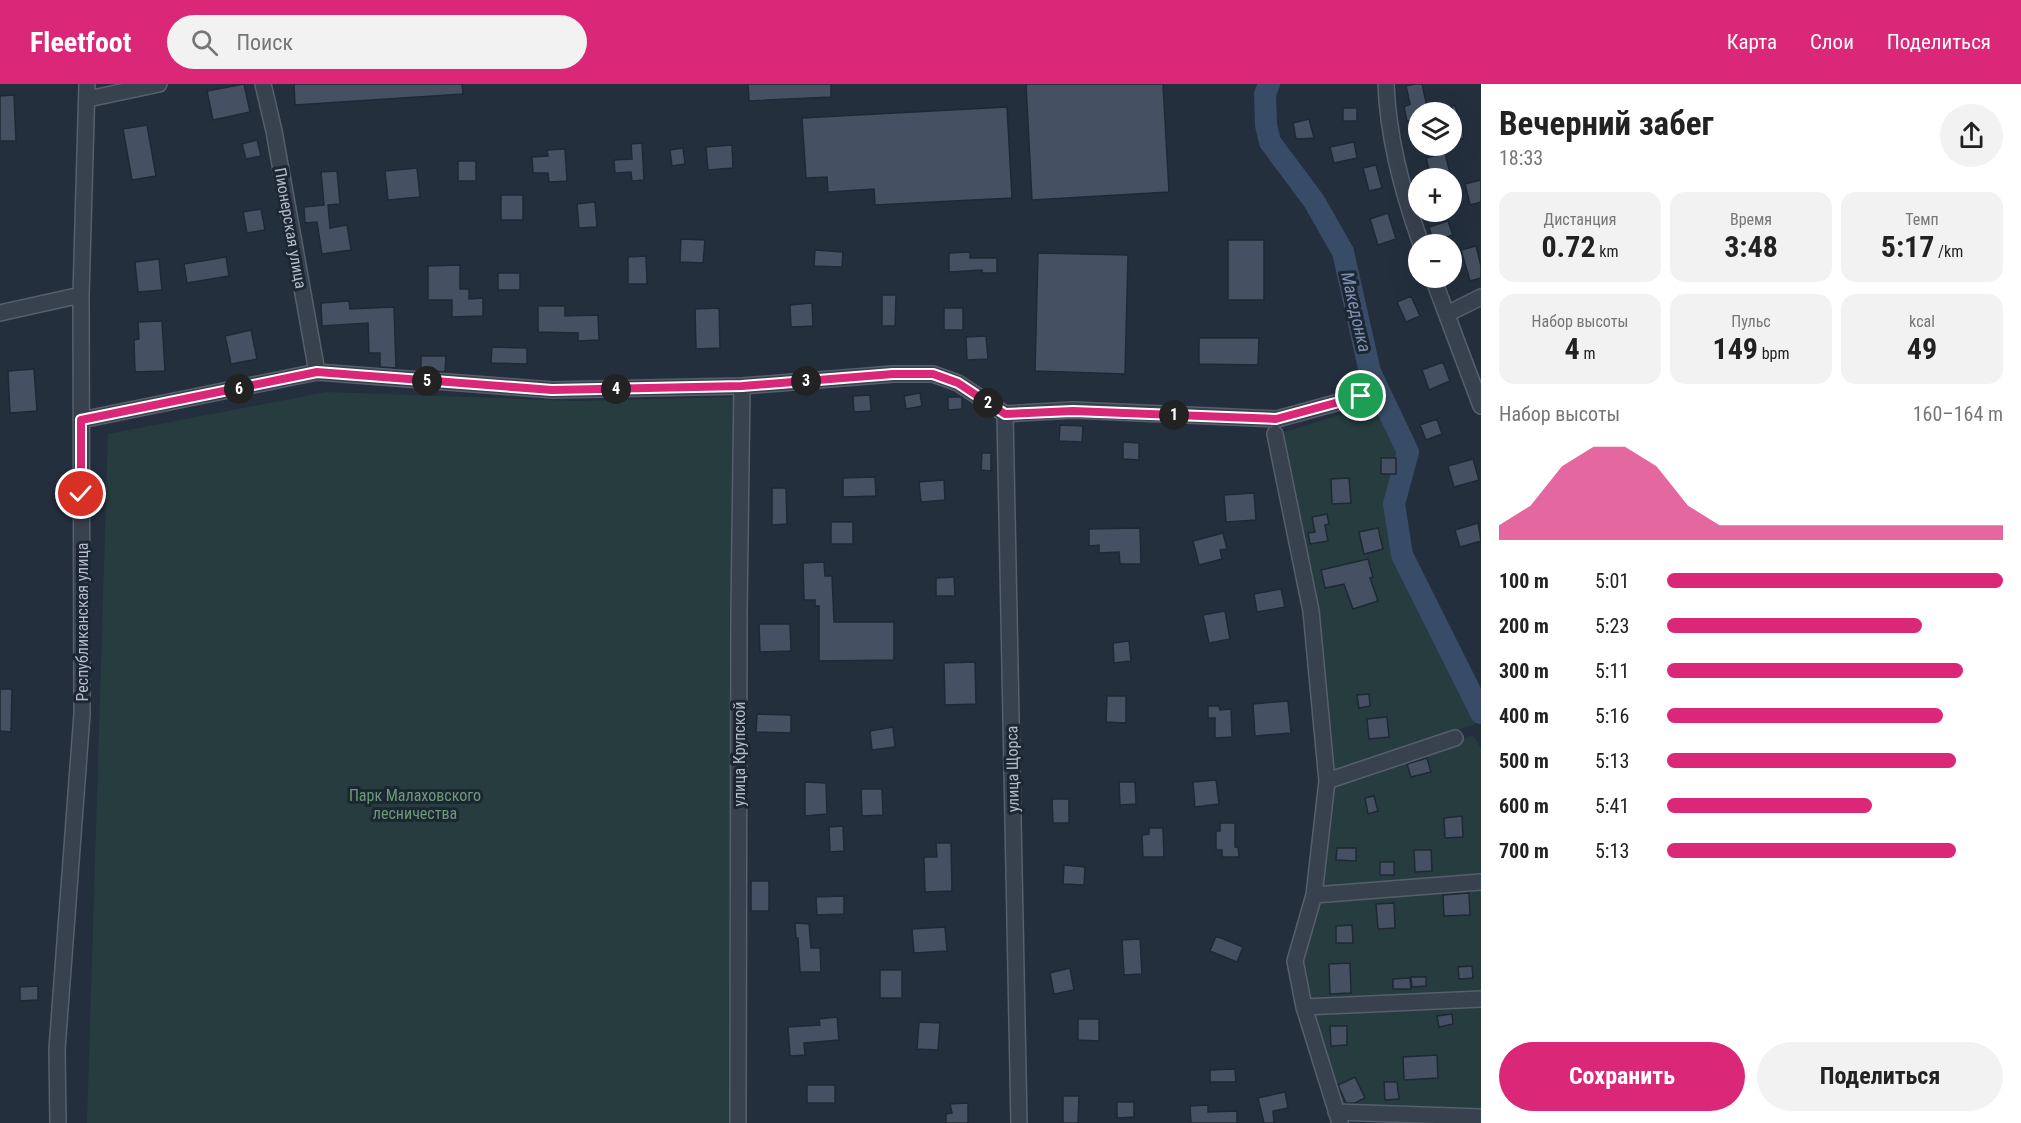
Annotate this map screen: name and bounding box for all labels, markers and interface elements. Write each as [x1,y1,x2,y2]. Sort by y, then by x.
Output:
search box [167,15,587,69]
text: Fleetfoot [30,26,131,59]
icon: search [188,26,221,59]
text: Поиск [236,30,293,55]
text: Карта [1727,30,1777,54]
text: Слои [1810,30,1854,54]
text: Поделиться [1887,30,1991,54]
map controls [1408,102,1462,288]
button: layers [1408,102,1462,156]
text: Вечерний забег [1499,104,1714,143]
button: share [1940,104,2003,167]
text: 18:33 [1499,146,1543,170]
street label: Пионерская улица [271,166,310,290]
button: + [1408,168,1462,222]
text: Дистанция [1544,210,1616,229]
text: Время [1730,210,1772,229]
text: Темп [1905,210,1939,229]
text: 0.72 [1541,229,1596,264]
text: 3:48 [1724,229,1778,264]
text: 5:17 [1881,229,1934,264]
button: − [1408,234,1462,288]
text: km [1596,242,1619,261]
text: /km [1934,242,1963,261]
water label: Македонка [1337,270,1376,354]
text: Набор высоты [1532,312,1628,331]
text: Пульс [1731,312,1771,331]
text: kcal [1909,312,1935,331]
text: 4 [1565,331,1580,366]
text: 149 [1713,331,1758,366]
text: 49 [1907,331,1937,366]
text: m [1580,344,1595,363]
text: bpm [1758,344,1789,363]
pin: 5 [412,366,442,396]
pin: 3 [791,366,821,396]
pin [1335,370,1386,421]
text: 5 [423,371,431,390]
text: 3 [802,371,810,390]
pin: 6 [224,374,254,404]
pin: 4 [601,374,631,404]
text: 6 [235,379,243,398]
text: 4 [612,379,620,398]
icon: arrive [1344,379,1377,412]
pin: 2 [973,388,1003,418]
text: 2 [984,393,992,412]
pin: 1 [1159,400,1189,430]
text: Набор высоты [1499,402,1620,426]
text: 160–164 m [1913,402,2003,426]
text: 1 [1170,405,1178,424]
pin [55,468,106,519]
icon: check [64,477,97,510]
street label: Республиканская улица [73,543,92,701]
text: 100 m [1499,569,1549,593]
text: 5:01 [1595,569,1629,593]
text: 200 m [1499,614,1549,638]
text: 5:23 [1595,614,1629,638]
text: 300 m [1499,659,1549,683]
text: 5:11 [1595,659,1629,683]
street label: улица Крупской [730,702,749,806]
text: 400 m [1499,704,1549,728]
text: 5:16 [1595,704,1629,728]
street label: улица Щорса [1002,725,1023,813]
text: 500 m [1499,749,1549,773]
text: 5:13 [1595,749,1629,773]
park label: Парк Малаховского лесничества [349,786,481,823]
text: 600 m [1499,794,1549,818]
text: 5:41 [1595,794,1629,818]
text: 700 m [1499,839,1549,863]
text: 5:13 [1595,839,1629,863]
button: Сохранить [1499,1042,1745,1111]
button: Поделиться [1757,1042,2003,1111]

